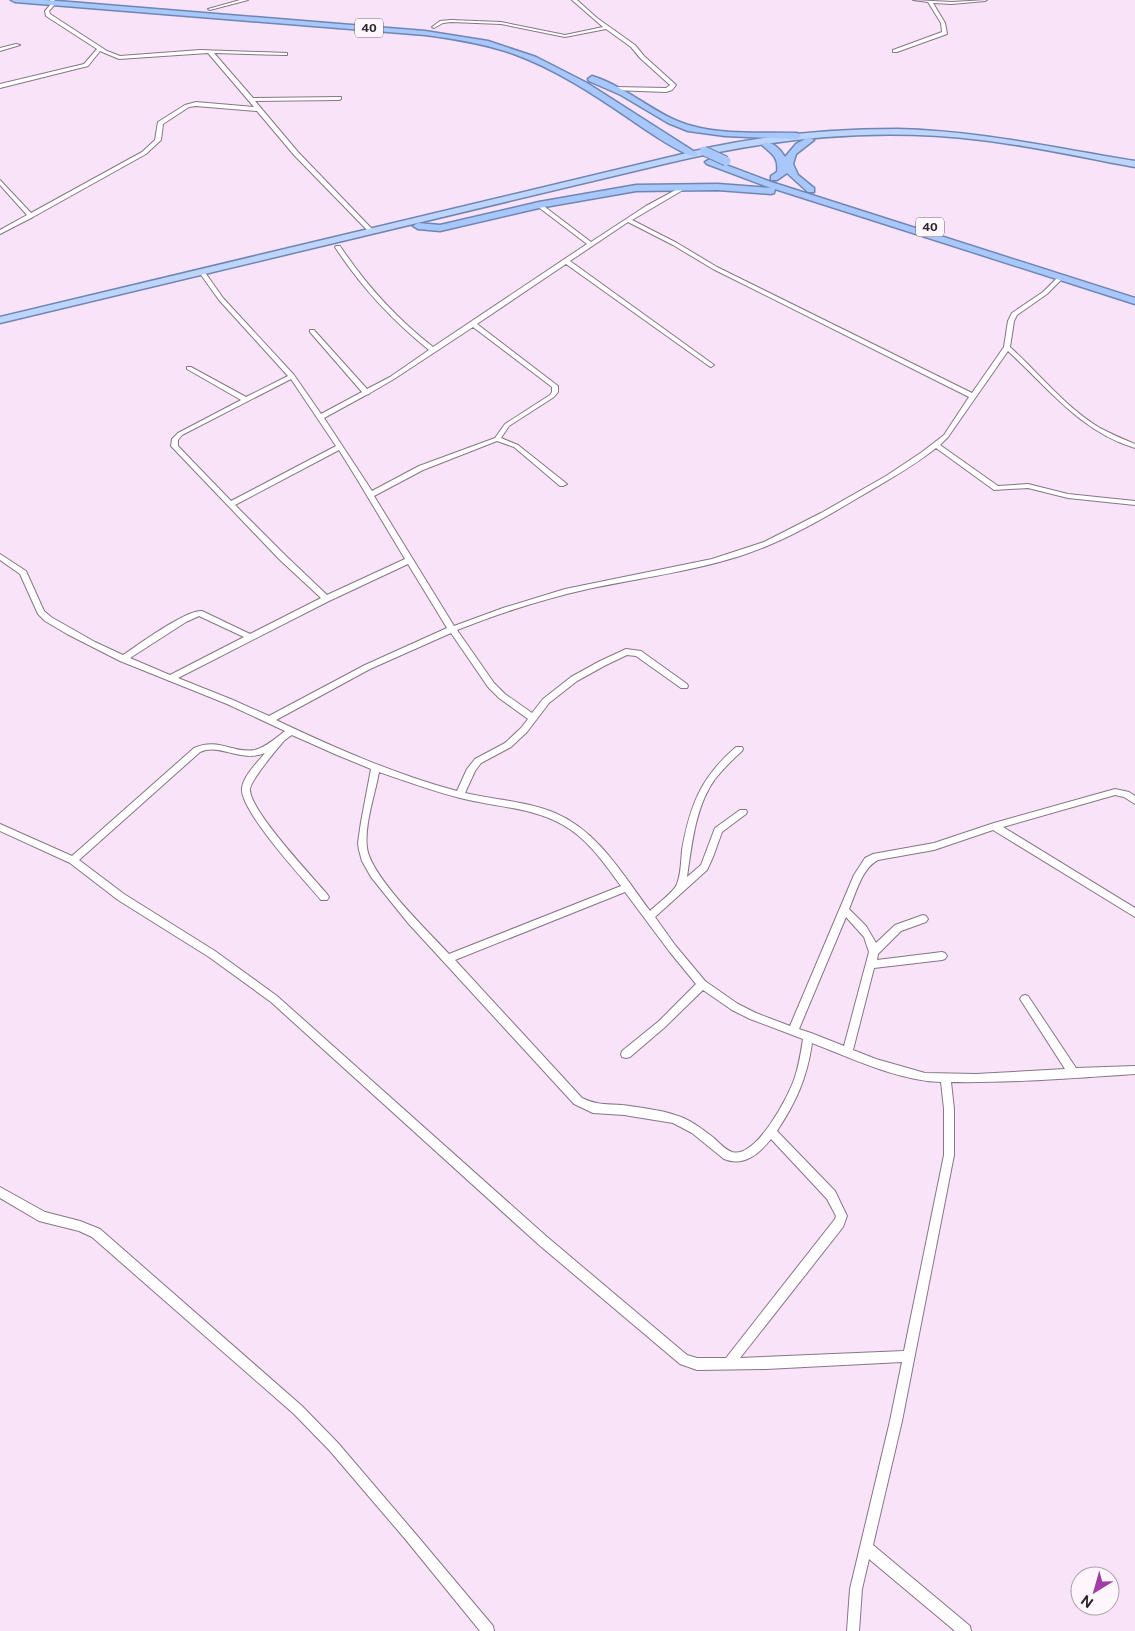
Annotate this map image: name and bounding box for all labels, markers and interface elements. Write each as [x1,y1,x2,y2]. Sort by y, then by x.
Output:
road number: 40 [355,18,383,38]
road number: 40 [916,218,944,236]
north arrow [1070,1566,1120,1616]
text: N [1078,1592,1096,1611]

